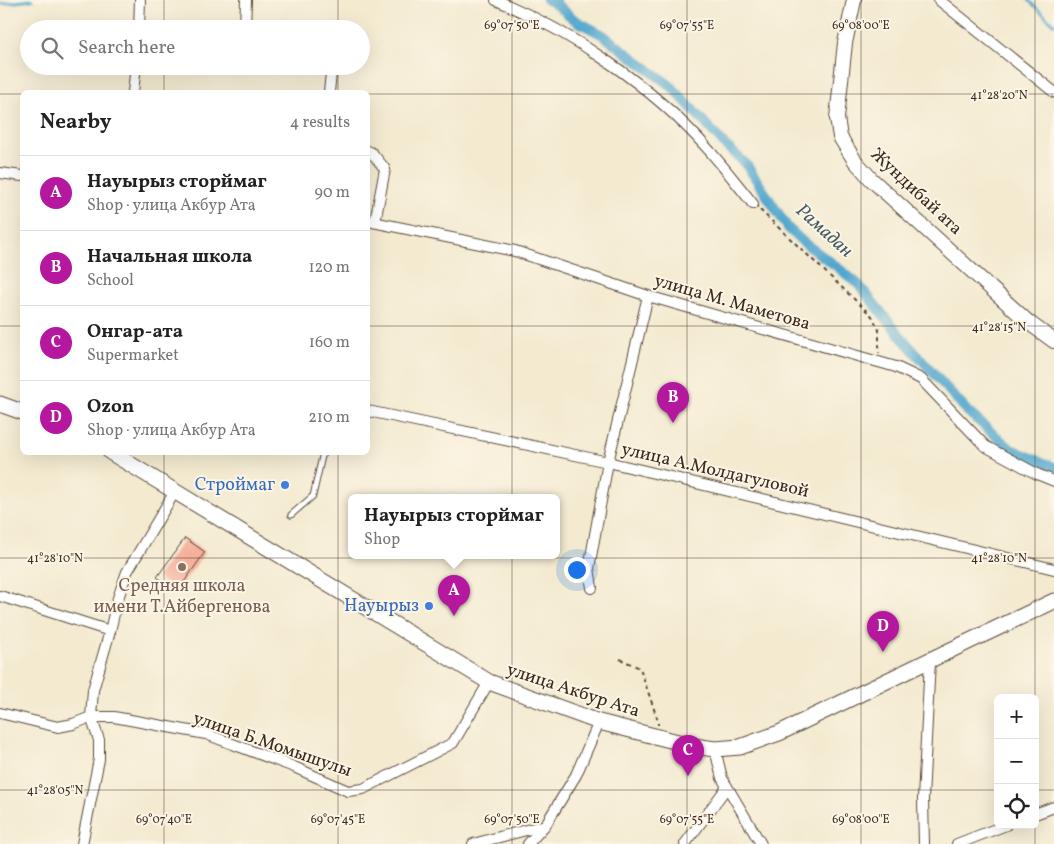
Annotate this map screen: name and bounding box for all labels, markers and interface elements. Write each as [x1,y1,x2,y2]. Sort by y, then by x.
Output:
text: 69°07'50"E [484,18,540,34]
text: 69°07'55"E [660,18,714,34]
text: 69°08'00"E [832,18,890,34]
search box [20,20,370,75]
icon: search [38,34,66,62]
text: Search here [78,35,175,61]
text: 41°28'20"N [970,88,1028,104]
text: Nearby [40,108,111,137]
text: 4 results [290,112,350,134]
street label: Жундибай ата [865,143,967,241]
text: Науырыз сторймаг [87,169,267,195]
text: A [50,182,62,204]
text: 90 m [314,182,350,204]
text: Shop · улица Акбур Ата [87,195,256,217]
water label: Рамадан [790,198,858,264]
text: Начальная школа [87,244,252,270]
text: B [51,257,61,279]
text: 120 m [308,257,350,279]
street label: улица М. Маметова [651,269,813,337]
text: School [87,270,134,292]
text: Онгар-ата [87,319,183,345]
text: 41°28'15"N [972,320,1026,336]
text: C [51,332,61,354]
text: 160 m [309,332,350,354]
text: Supermarket [87,345,179,367]
pin: B [657,382,689,423]
text: Ozon [87,394,134,420]
text: D [50,407,62,429]
text: 210 m [308,407,350,429]
text: Shop · улица Акбур Ата [87,420,256,442]
street label: улица А.Молдагуловой [619,437,811,505]
place label: Строймаг [195,473,275,498]
marker: Строймаг [279,479,291,491]
popup [348,494,560,559]
text: Науырыз сторймаг [364,503,544,529]
text: Shop [364,529,400,551]
text: 41°28'10"N [27,551,83,567]
text: 41°28'10"N [971,551,1027,567]
your location [564,557,590,583]
marker: Средняя школа имени Т.Айбергенова [176,561,188,573]
place label: Средняя школа имени Т.Айбергенова [94,574,271,620]
pin: A [438,575,470,616]
place label: Науырыз [344,594,419,619]
marker: Науырыз [423,600,435,612]
pin: D [867,611,899,652]
street label: улица Акбур Ата [503,658,643,724]
map controls [994,694,1039,829]
button: + [994,694,1039,739]
street label: улица Б.Момышулы [189,706,355,784]
pin: C [672,735,704,776]
button: − [994,739,1039,784]
text: 41°28'05"N [27,783,83,799]
button: locate [994,784,1039,829]
text: 69°07'40"E [136,812,192,828]
text: 69°07'45"E [311,812,365,828]
text: 69°07'50"E [484,812,540,828]
text: 69°07'55"E [660,812,714,828]
text: 69°08'00"E [832,812,890,828]

